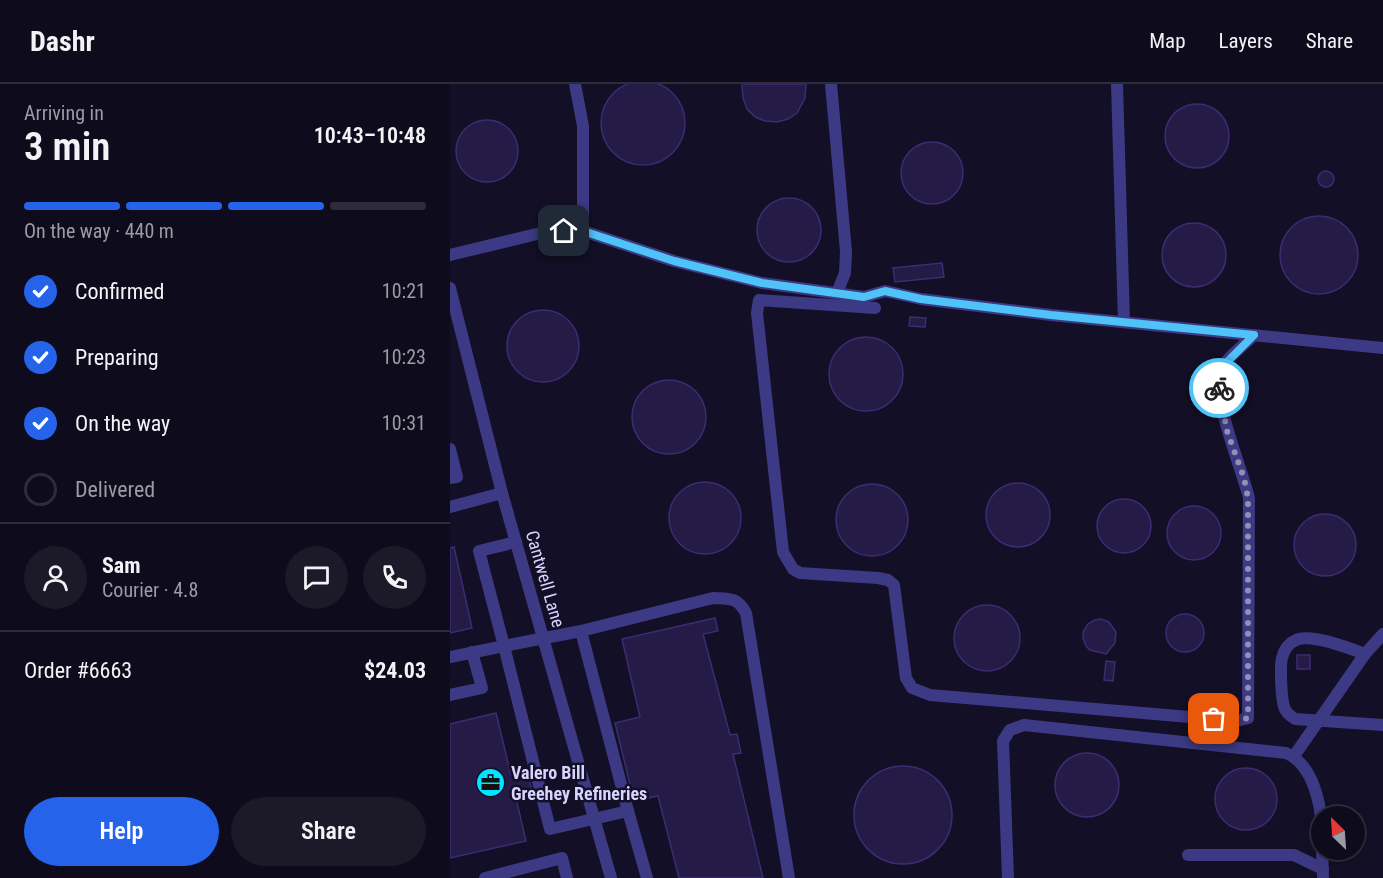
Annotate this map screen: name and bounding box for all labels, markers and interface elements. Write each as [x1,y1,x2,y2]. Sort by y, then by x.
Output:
text: Dashr [30,25,95,58]
text: Map [1149,29,1186,53]
text: Layers [1219,29,1273,53]
text: Share [1306,29,1353,53]
text: Arriving in [24,101,104,125]
text: 10:43–10:48 [314,123,426,148]
text: 3 min [24,124,110,170]
pin [538,205,589,256]
icon: home [547,214,580,247]
text: On the way · 440 m [24,219,174,243]
icon: check [24,275,57,308]
text: Confirmed [75,279,164,304]
text: 10:21 [382,279,426,303]
icon: check [24,341,57,374]
text: Preparing [75,345,159,370]
text: 10:23 [382,345,426,369]
courier [1189,358,1249,418]
icon: bike [1203,372,1236,405]
icon: check [24,407,57,440]
text: On the way [75,411,170,436]
text: 10:31 [382,411,426,435]
text: Delivered [75,477,155,502]
street label: Cantwell Lane [522,528,569,630]
button: person [24,546,87,609]
button: chat [285,546,348,609]
button: phone [363,546,426,609]
text: Sam [102,553,141,578]
text: Courier · 4.8 [102,578,198,602]
text: Order #6663 [24,658,132,683]
text: $24.03 [364,658,426,683]
pin [1188,693,1239,744]
icon: bag [1197,702,1230,735]
place label: Valero Bill Greehey Refineries [511,762,647,804]
office icon: Valero Bill Greehey Refineries [474,767,506,799]
button: Help [24,797,219,866]
button: Share [231,797,426,866]
north arrow [1311,806,1365,860]
map controls [1311,806,1365,860]

